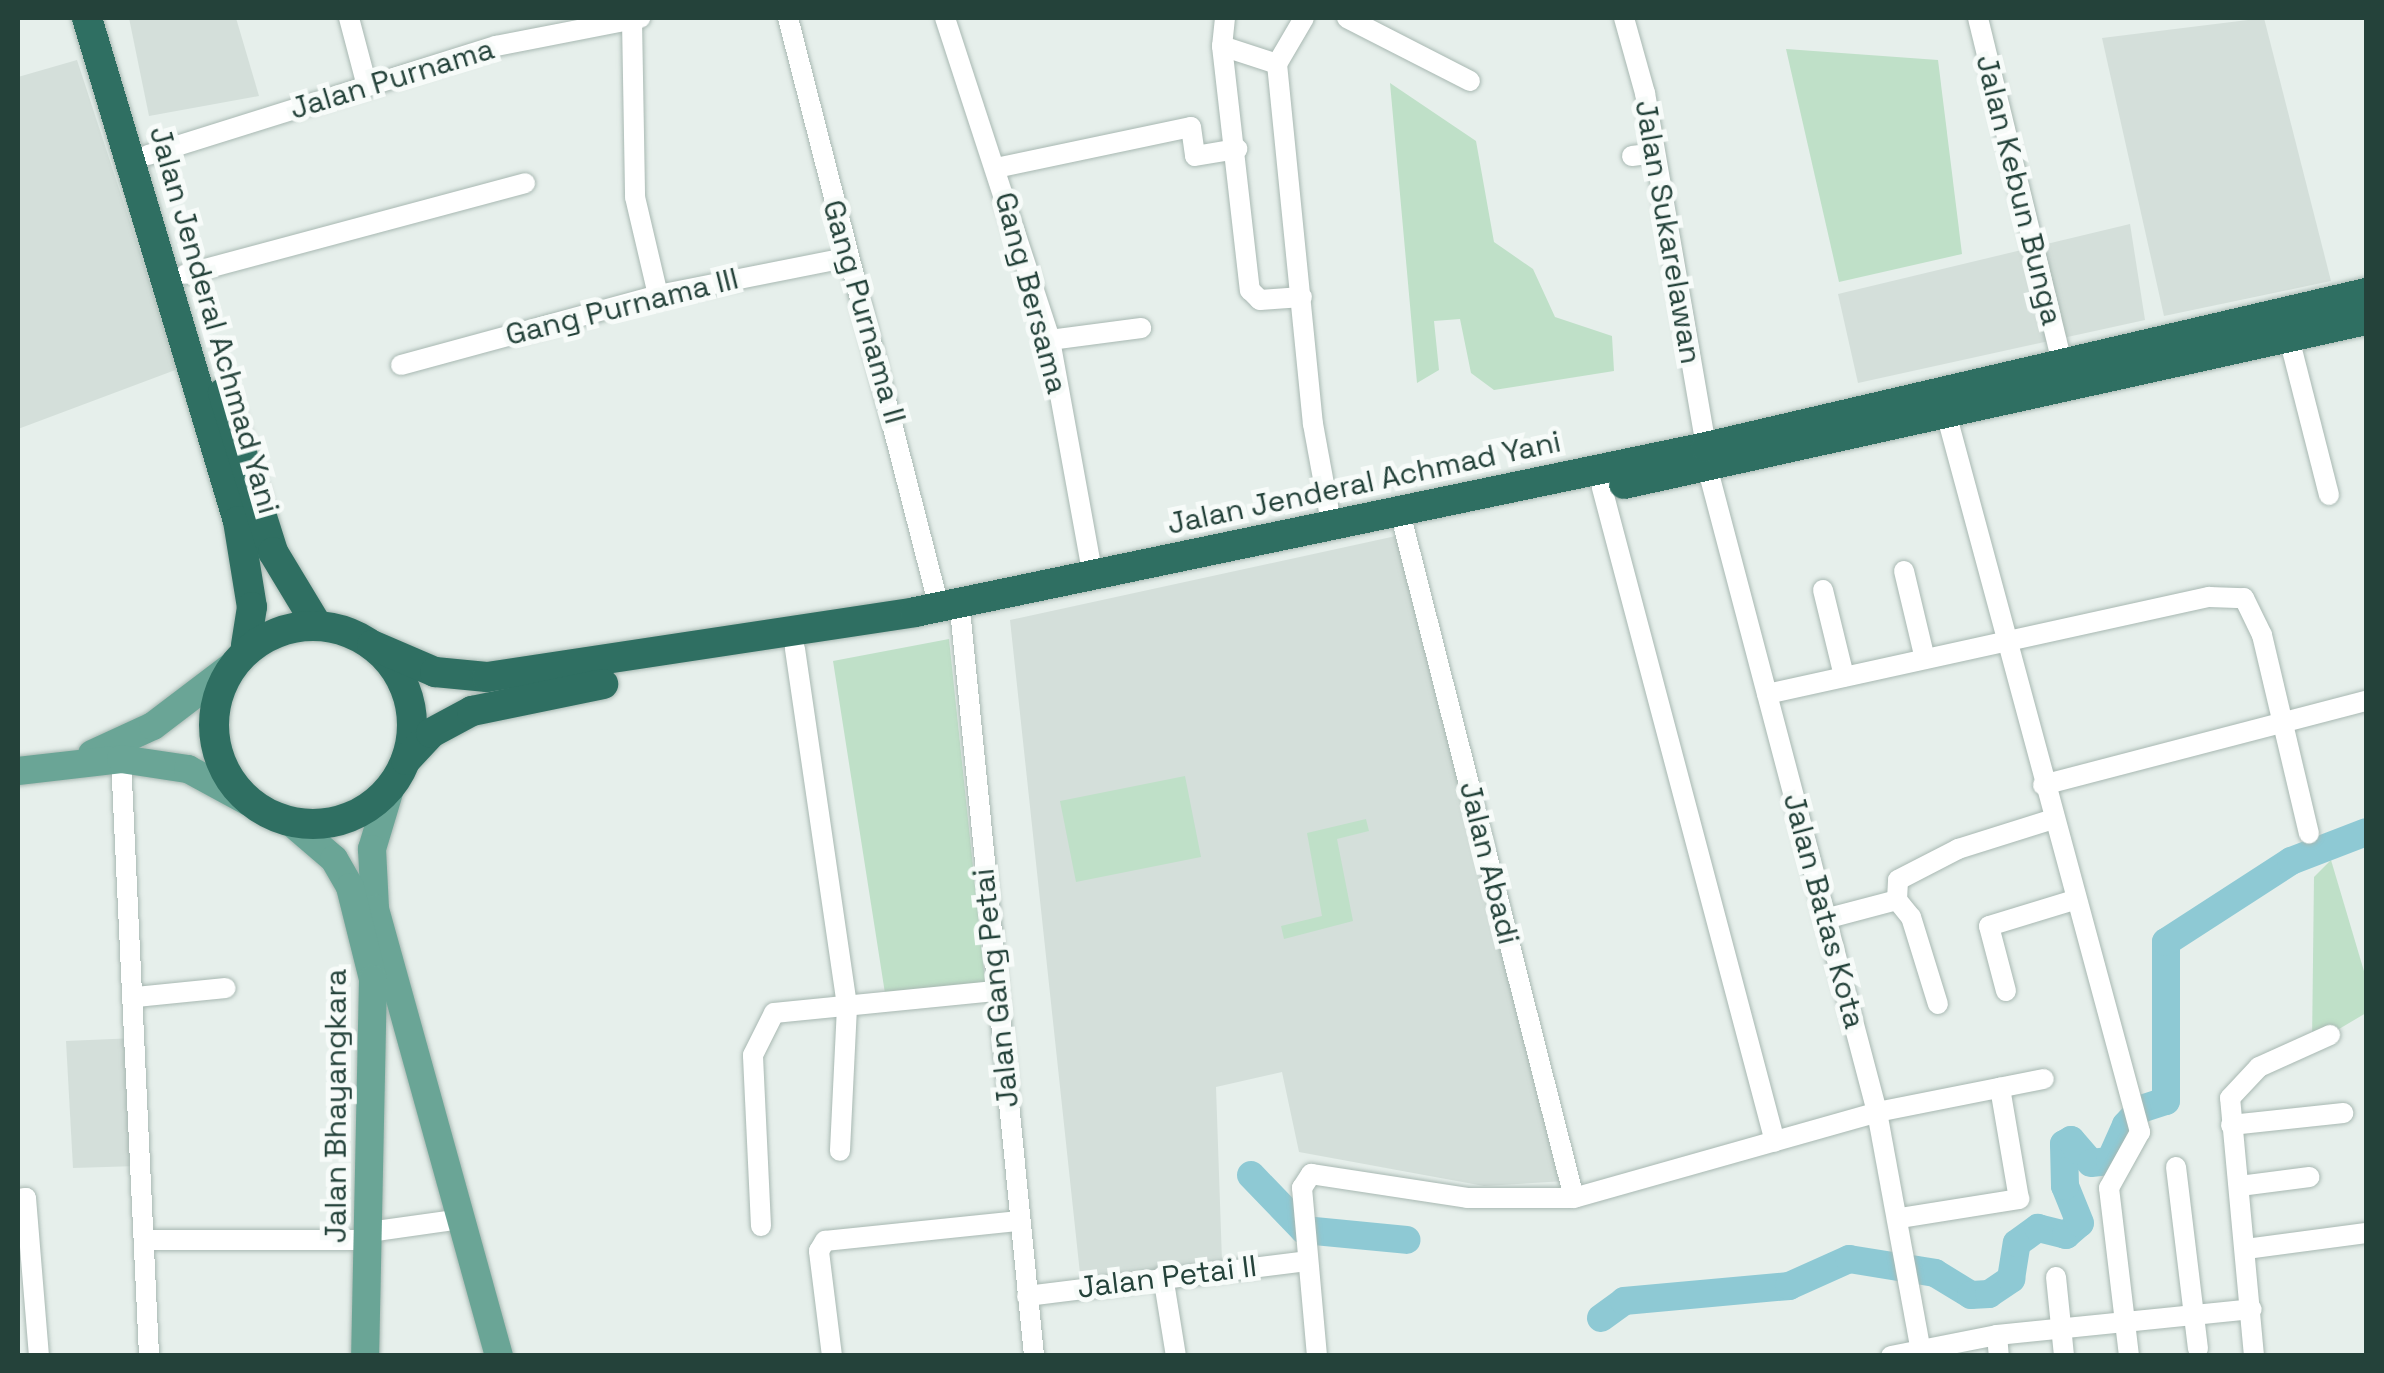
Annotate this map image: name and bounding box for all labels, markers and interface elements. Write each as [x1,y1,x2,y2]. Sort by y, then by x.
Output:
street label: Jalan Purnama [286,31,498,127]
street label: Jalan Kebun Bunga [1968,51,2070,329]
street label: Jalan Sukarelawan [1627,97,1709,367]
street label: Jalan Jenderal Achmad Yani [141,122,287,518]
street label: Gang Bersama [987,188,1075,398]
street label: Gang Purnama II [815,196,913,428]
street label: Gang Purnama III [502,261,742,353]
street label: Jalan Jenderal Achmad Yani [1164,424,1564,542]
street label: Jalan Abadi [1451,778,1527,948]
street label: Jalan Batas Kota [1775,789,1873,1033]
street label: Jalan Gang Petai [966,867,1026,1109]
street label: Jalan Bhayangkara [318,969,354,1243]
street label: Jalan Petai II [1075,1248,1259,1306]

